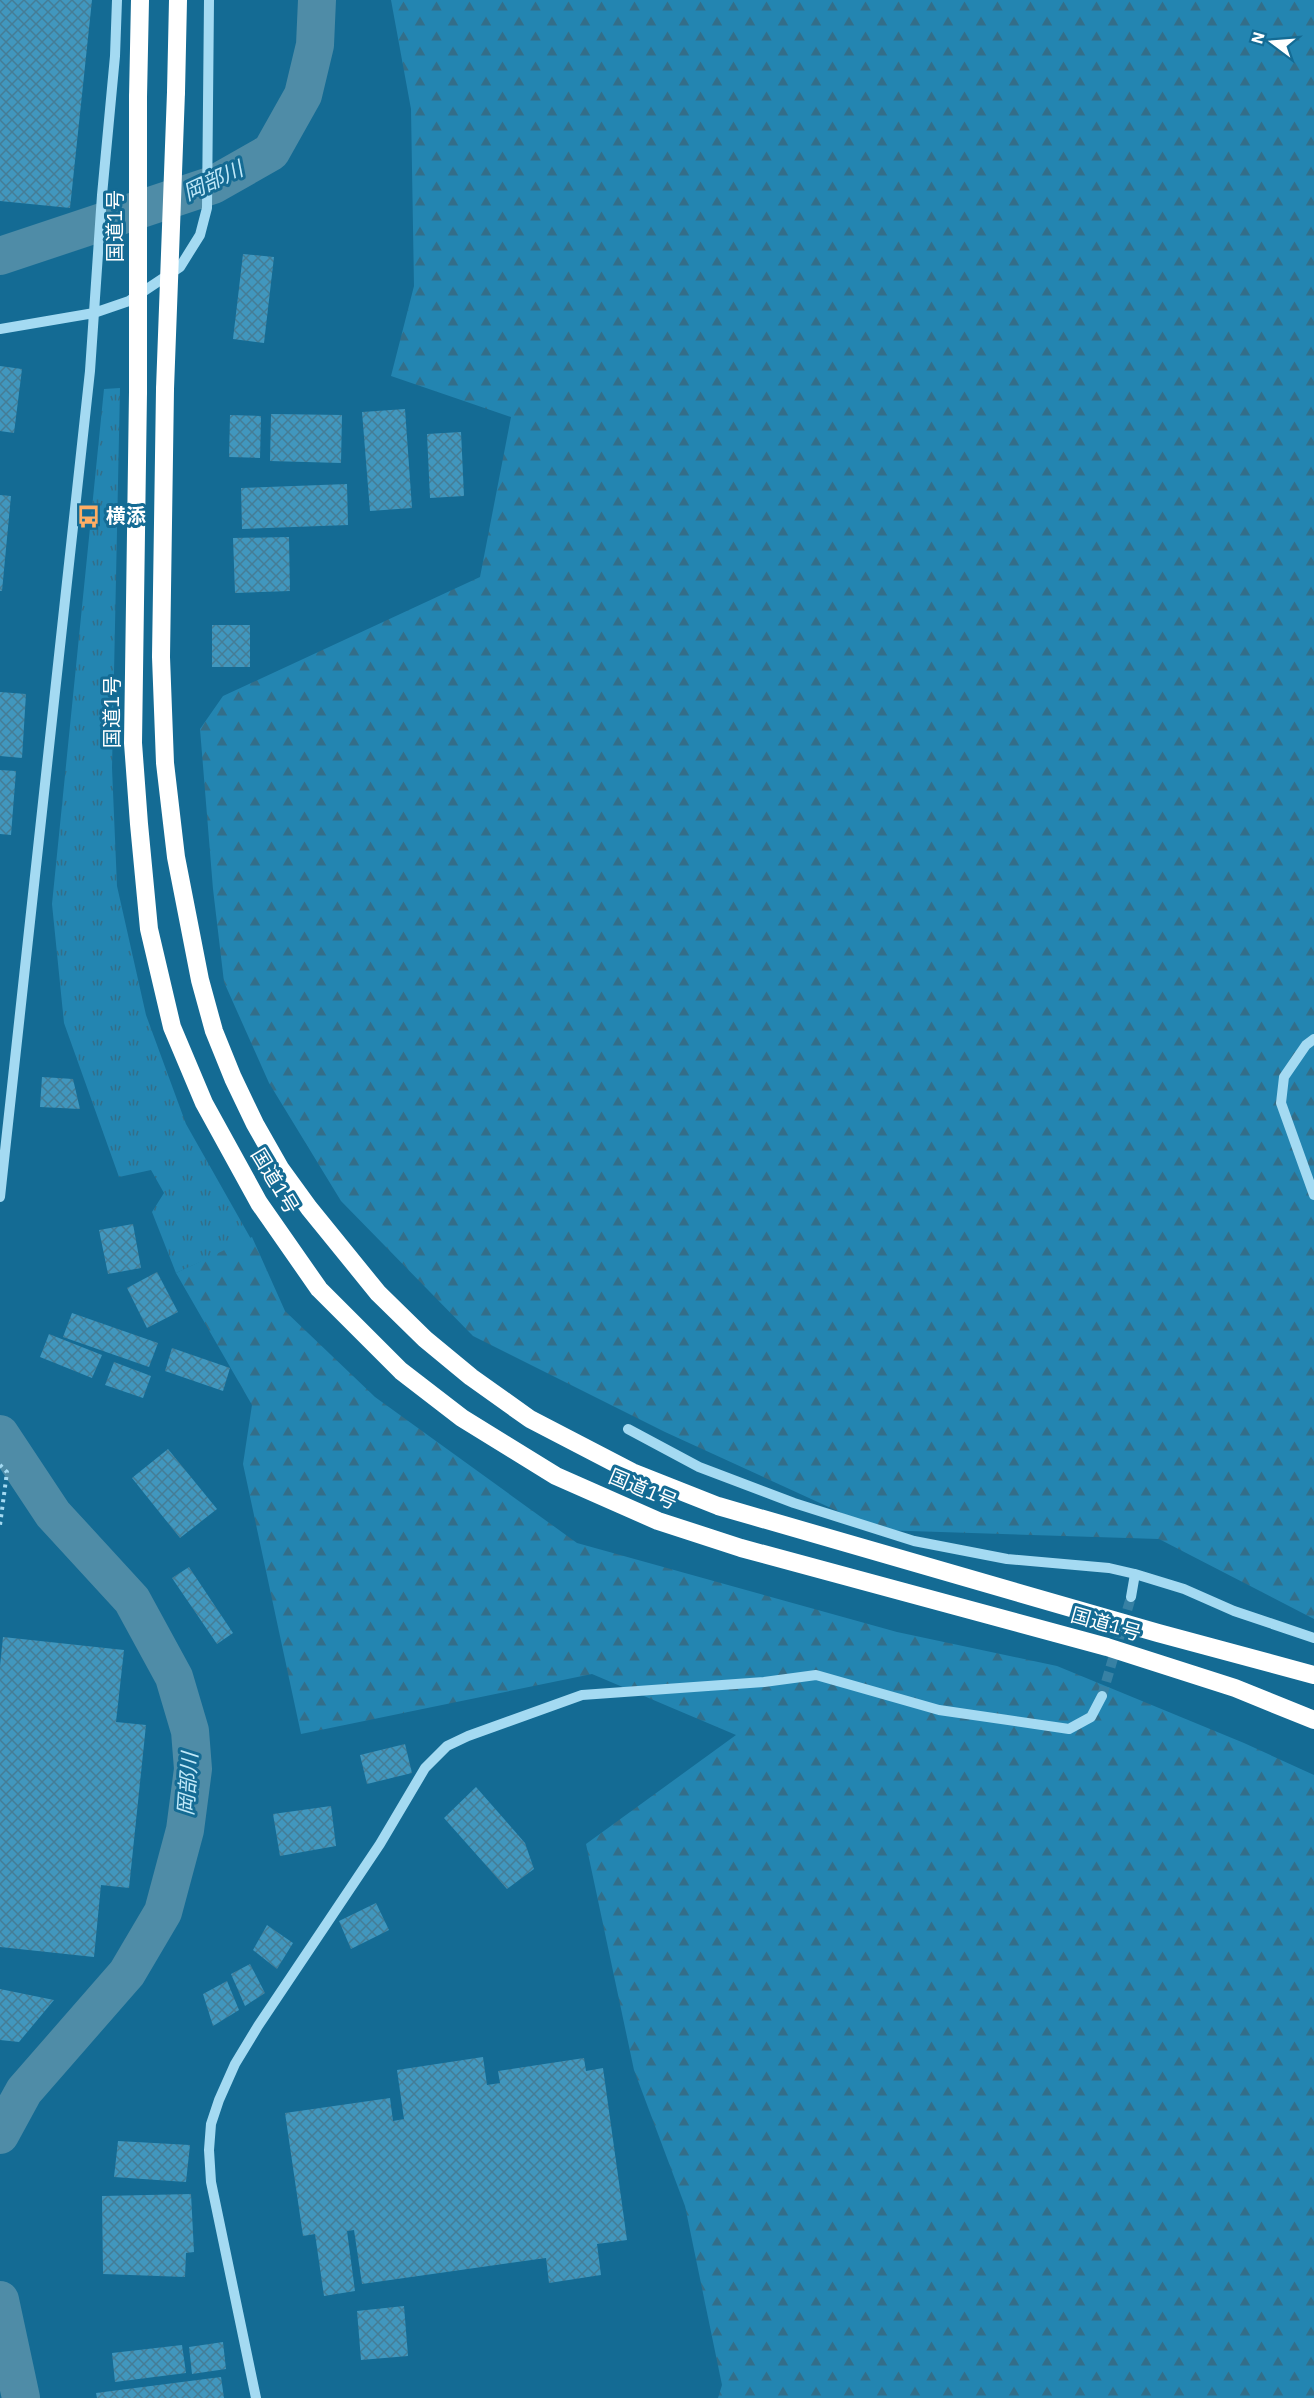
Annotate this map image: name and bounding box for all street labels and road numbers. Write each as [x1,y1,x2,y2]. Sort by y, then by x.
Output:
street label: 国道1号 [101,190,128,262]
street label: 国道1号 [98,676,125,748]
street label: 国道1号 [245,1143,306,1219]
street label: 国道1号 [605,1462,682,1515]
street label: 国道1号 [1068,1601,1144,1646]

